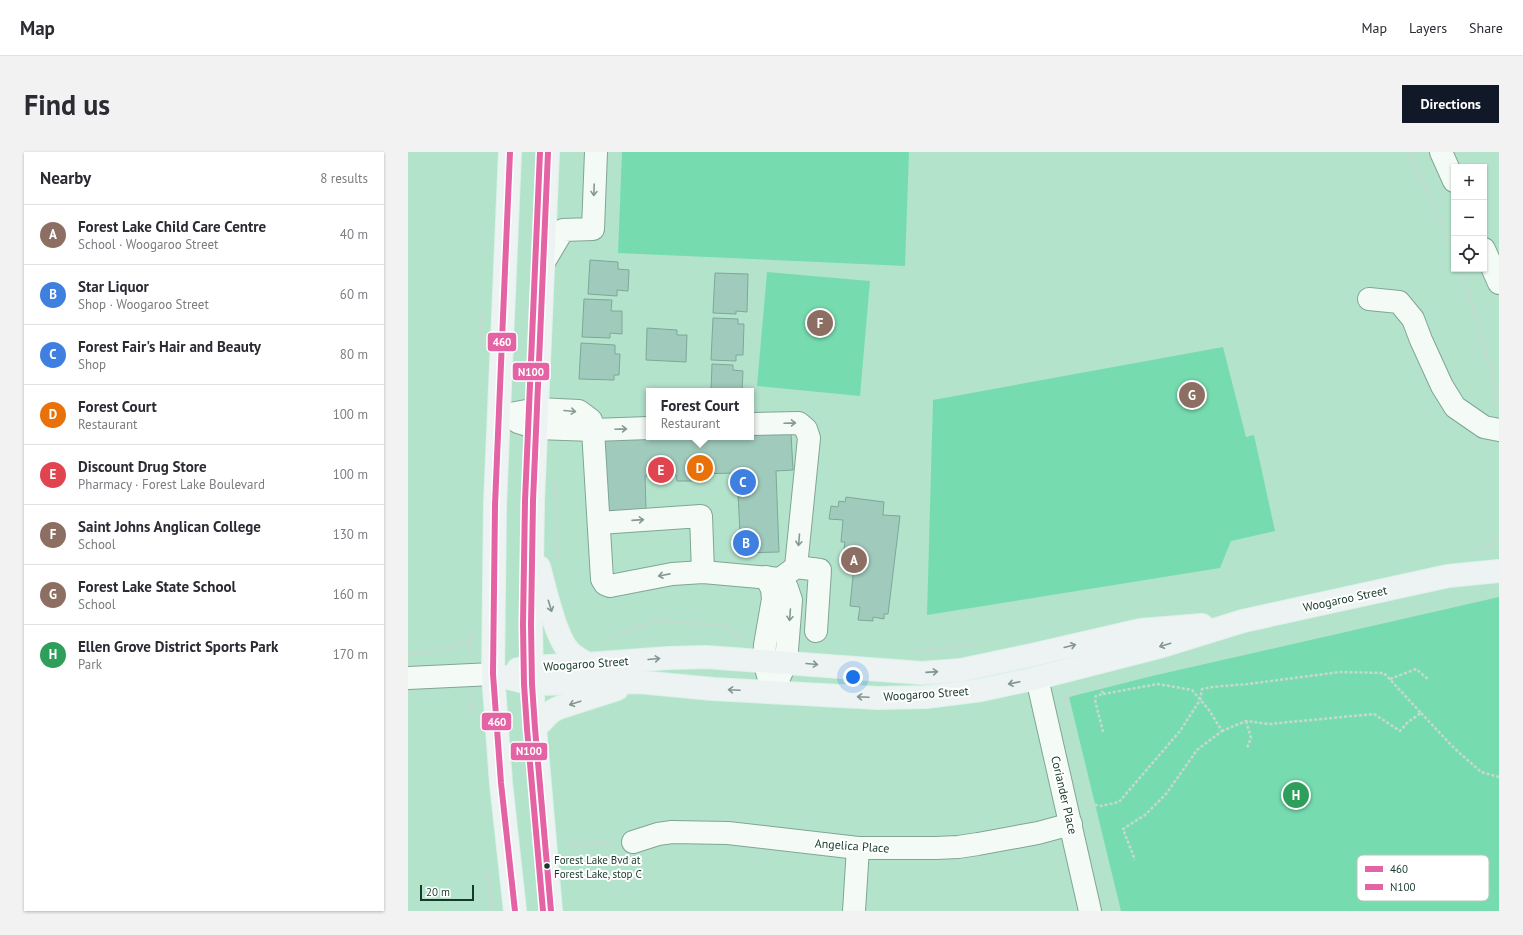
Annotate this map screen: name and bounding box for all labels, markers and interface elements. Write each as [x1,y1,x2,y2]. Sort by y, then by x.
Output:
text: Map [20,16,55,40]
text: Map [1361,19,1387,37]
text: Layers [1409,19,1447,37]
text: Share [1469,19,1503,37]
button: Directions [1402,85,1499,123]
text: Find us [24,86,110,123]
map controls [1451,164,1487,272]
button: + [1451,164,1487,200]
text: Nearby [40,167,91,189]
text: 8 results [320,170,368,187]
one-way arrow [590,183,598,196]
button: − [1451,200,1487,236]
text: Forest Lake Child Care Centre [78,217,266,236]
text: A [49,226,57,243]
text: 40 m [340,226,368,243]
text: School · Woogaroo Street [78,236,218,253]
button: locate [1451,236,1487,272]
text: Star Liquor [78,277,149,296]
text: B [49,286,57,303]
text: 60 m [340,286,368,303]
text: Shop · Woogaroo Street [78,296,209,313]
pin: F [807,308,833,338]
line badge: 460 [487,332,517,352]
text: 460 [493,335,511,349]
text: Forest Fair's Hair and Beauty [78,337,261,356]
text: C [49,346,57,363]
text: 80 m [340,346,368,363]
text: Shop [78,356,106,373]
line badge: N100 [512,362,550,381]
text: N100 [518,365,544,379]
pin: G [1179,380,1205,410]
popup [646,388,754,440]
text: Forest Court [661,396,739,415]
text: Forest Court [78,397,157,416]
text: D [49,406,57,423]
text: 100 m [333,406,368,423]
one-way arrow [563,407,576,414]
text: Restaurant [661,415,720,432]
text: Restaurant [78,416,137,433]
one-way arrow [783,419,796,427]
one-way arrow [614,425,627,433]
pin: D [687,453,713,483]
pin: E [648,455,674,485]
text: Discount Drug Store [78,457,207,476]
text: E [50,466,56,483]
text: 100 m [333,466,368,483]
pin: C [730,467,756,497]
text: Pharmacy · Forest Lake Boulevard [78,476,265,493]
text: Saint Johns Anglican College [78,517,261,536]
one-way arrow [631,517,644,524]
text: F [50,526,56,543]
text: 130 m [333,526,368,543]
pin: B [733,528,759,558]
one-way arrow [795,533,803,546]
text: School [78,536,116,553]
pin: A [841,545,867,575]
one-way arrow [658,572,671,580]
text: Forest Lake State School [78,577,236,596]
street label: Woogaroo Street [1302,582,1388,615]
text: G [49,586,57,603]
text: 160 m [333,586,368,603]
text: School [78,596,116,613]
one-way arrow [547,599,554,612]
one-way arrow [786,608,793,621]
text: Ellen Grove District Sports Park [78,637,278,656]
one-way arrow [1063,642,1076,649]
one-way arrow [1159,642,1172,649]
text: H [49,646,57,663]
text: 170 m [333,646,368,663]
street label: Woogaroo Street [543,653,629,674]
one-way arrow [647,655,660,662]
text: Park [78,656,102,673]
one-way arrow [805,661,818,668]
your location [843,667,863,687]
one-way arrow [925,668,938,675]
one-way arrow [1008,680,1021,688]
street label: Woogaroo Street [883,683,969,704]
one-way arrow [728,686,741,693]
one-way arrow [857,693,870,700]
one-way arrow [569,700,582,707]
line badge: 460 [481,712,512,731]
text: 460 [488,715,506,729]
line badge: N100 [510,742,548,761]
text: N100 [516,744,542,758]
street label: Coriander Place [1048,754,1081,836]
pin: H [1283,780,1309,810]
street label: Angelica Place [814,835,890,856]
place label: Forest Lake Bvd at Forest Lake, stop C [554,853,642,881]
legend [1357,855,1489,901]
marker: Forest Lake Bvd at Forest Lake, stop C [542,861,552,871]
text: 460 [1390,862,1408,876]
text: N100 [1390,880,1415,894]
scale bar [420,883,474,902]
text: 20 m [426,885,450,899]

